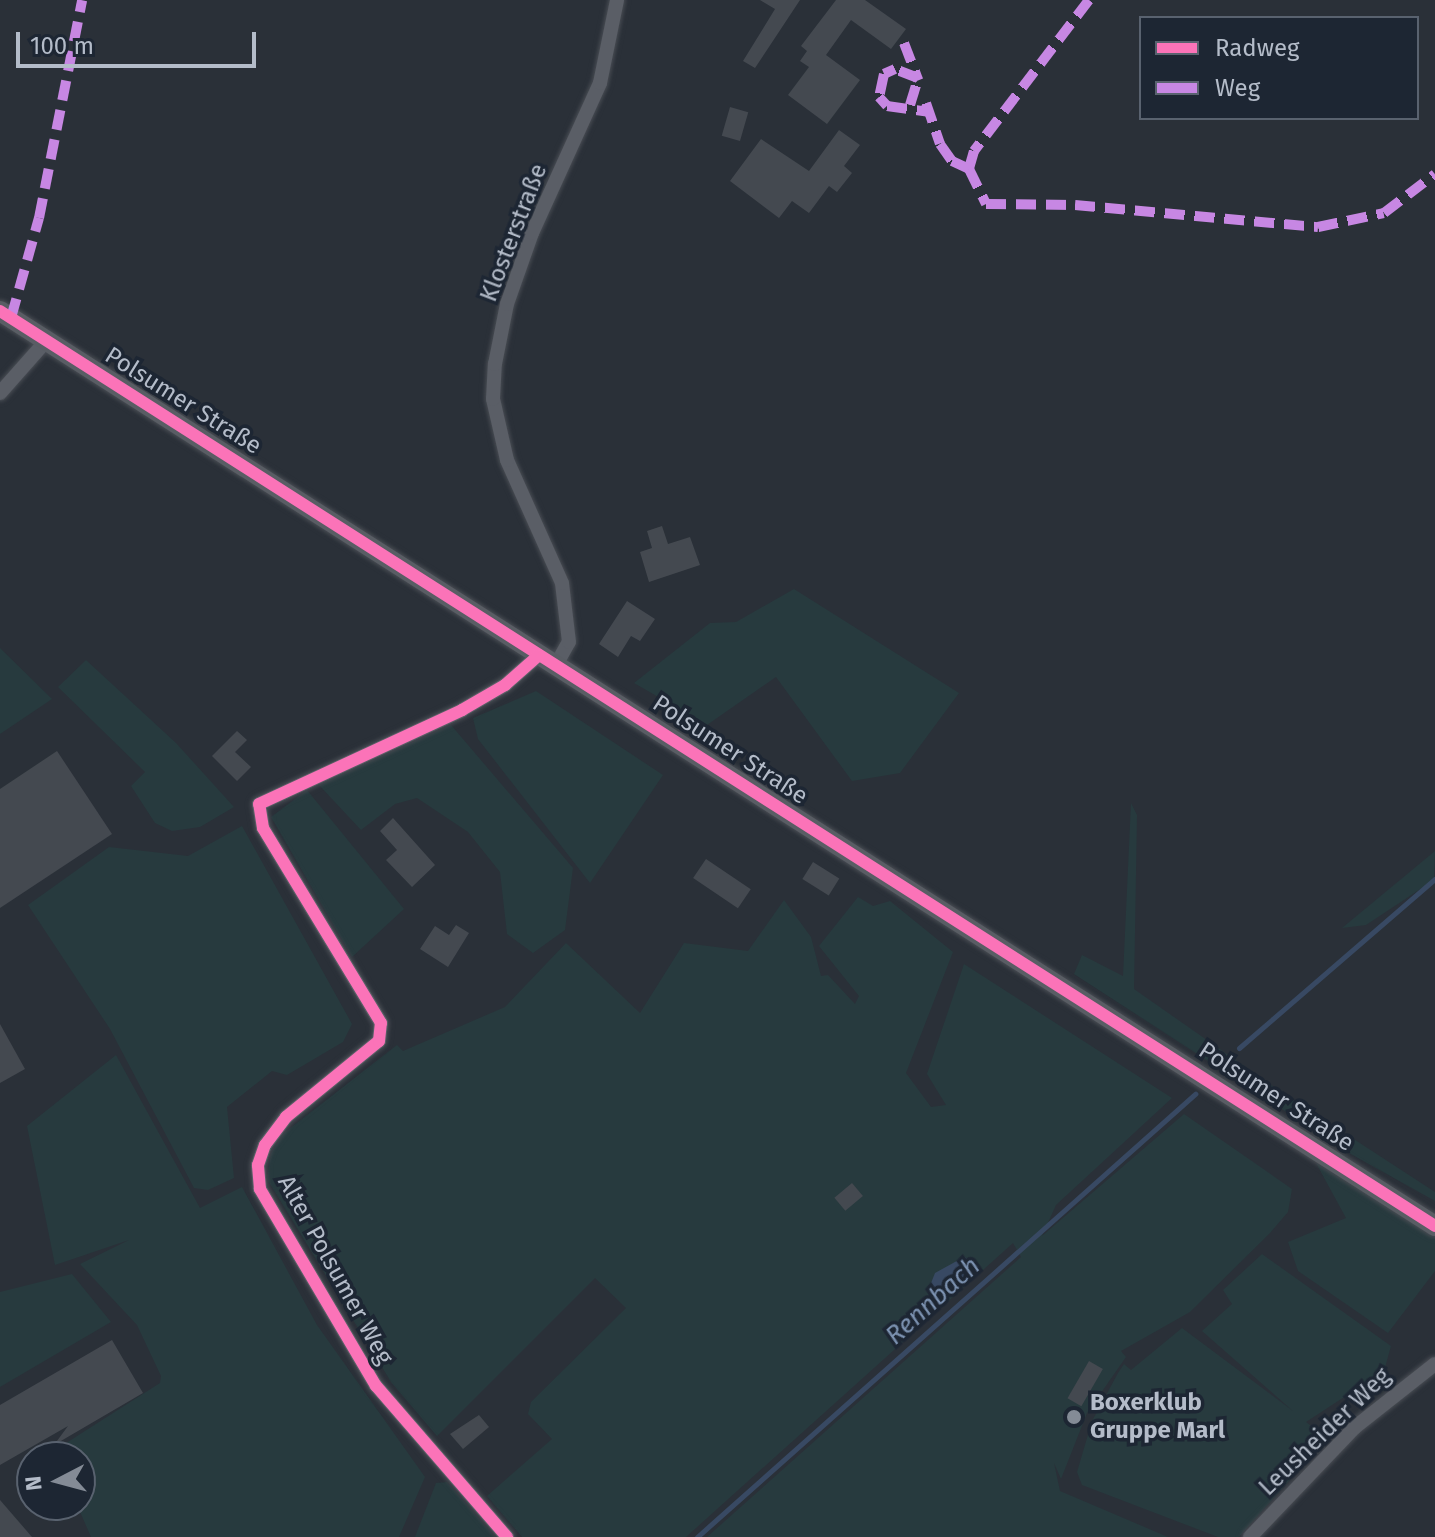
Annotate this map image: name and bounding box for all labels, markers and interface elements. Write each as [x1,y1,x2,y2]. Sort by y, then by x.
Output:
scale bar [20,16,260,66]
legend [1139,16,1419,120]
text: 100 m [30,32,94,60]
text: Radweg [1215,34,1299,62]
text: Weg [1215,74,1260,102]
street label: Klosterstraße [475,160,553,306]
street label: Polsumer Straße [99,341,267,461]
street label: Polsumer Straße [647,689,813,811]
street label: Polsumer Straße [1193,1036,1359,1158]
street label: Alter Polsumer Weg [271,1170,399,1370]
water label: Rennbach [879,1251,987,1351]
street label: Leusheider Weg [1253,1362,1397,1502]
place label: Boxerklub Gruppe Marl [1090,1389,1225,1445]
marker: Boxerklub Gruppe Marl [1065,1408,1083,1426]
north arrow [16,1441,96,1521]
text: N [19,1475,48,1492]

